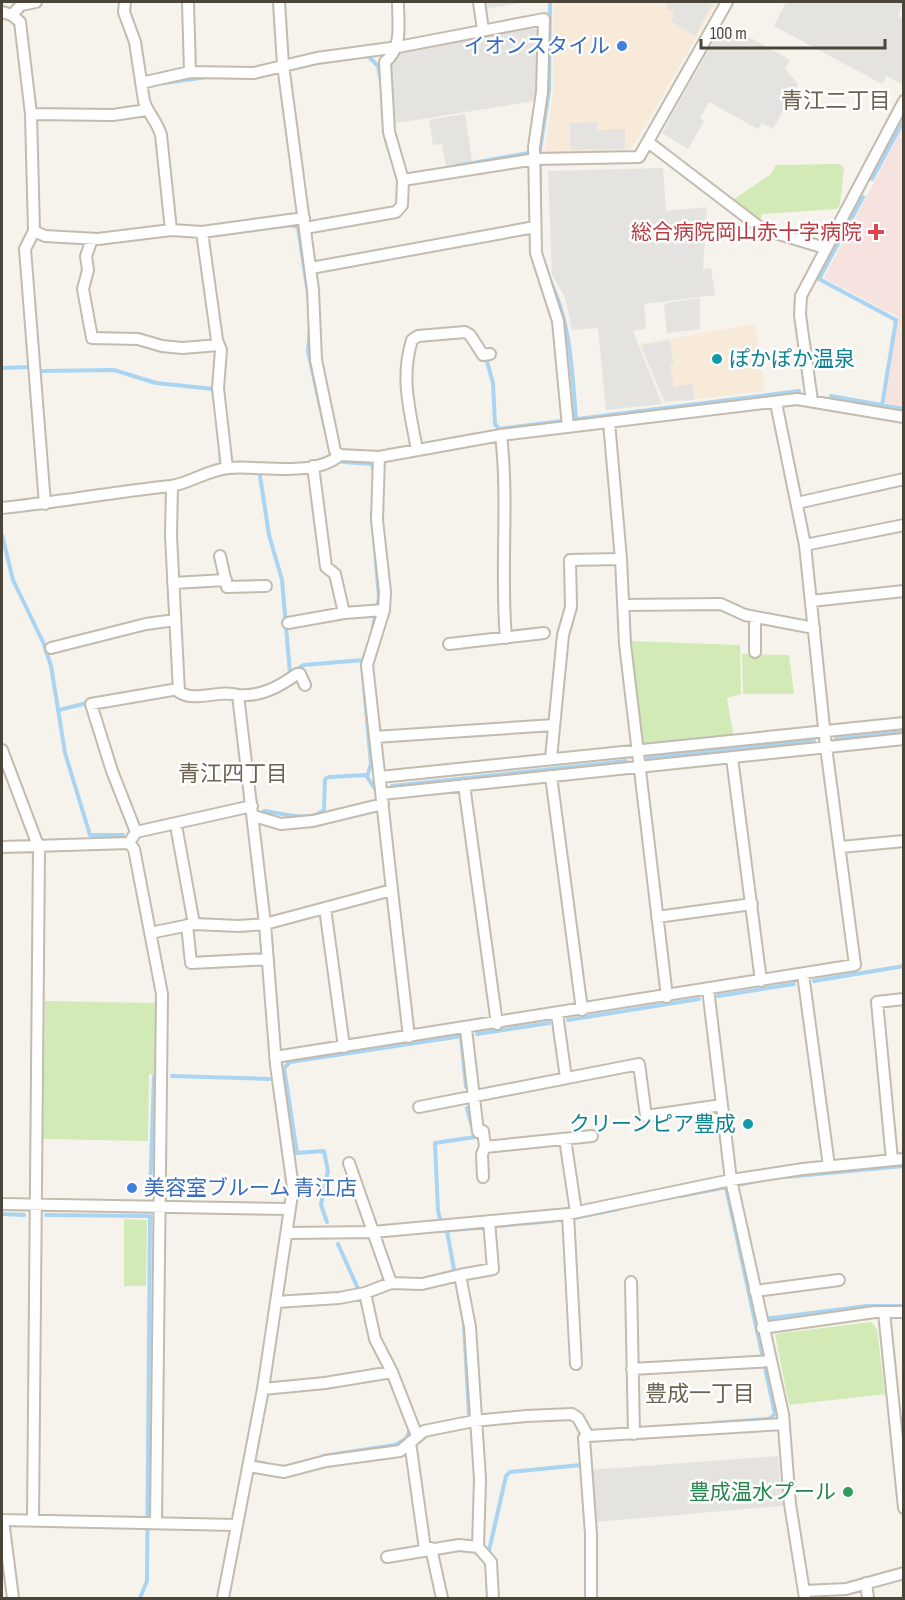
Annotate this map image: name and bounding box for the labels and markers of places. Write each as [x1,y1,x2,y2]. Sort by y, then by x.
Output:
place label: イオンスタイル [463,34,610,59]
marker: イオンスタイル [615,39,629,53]
place label: 総合病院岡山赤十字病院 [631,220,862,245]
marker: 総合病院岡山赤十字病院 [867,223,885,241]
place label: ぽかぽか温泉 [729,347,855,372]
marker: ぽかぽか温泉 [710,352,724,366]
place label: クリーンピア豊成 [569,1112,736,1137]
marker: クリーンピア豊成 [741,1117,755,1131]
place label: 美容室ブルーム 青江店 [144,1176,357,1201]
marker: 美容室ブルーム 青江店 [125,1181,139,1195]
place label: 豊成温水プール [689,1480,836,1505]
marker: 豊成温水プール [841,1485,855,1499]

